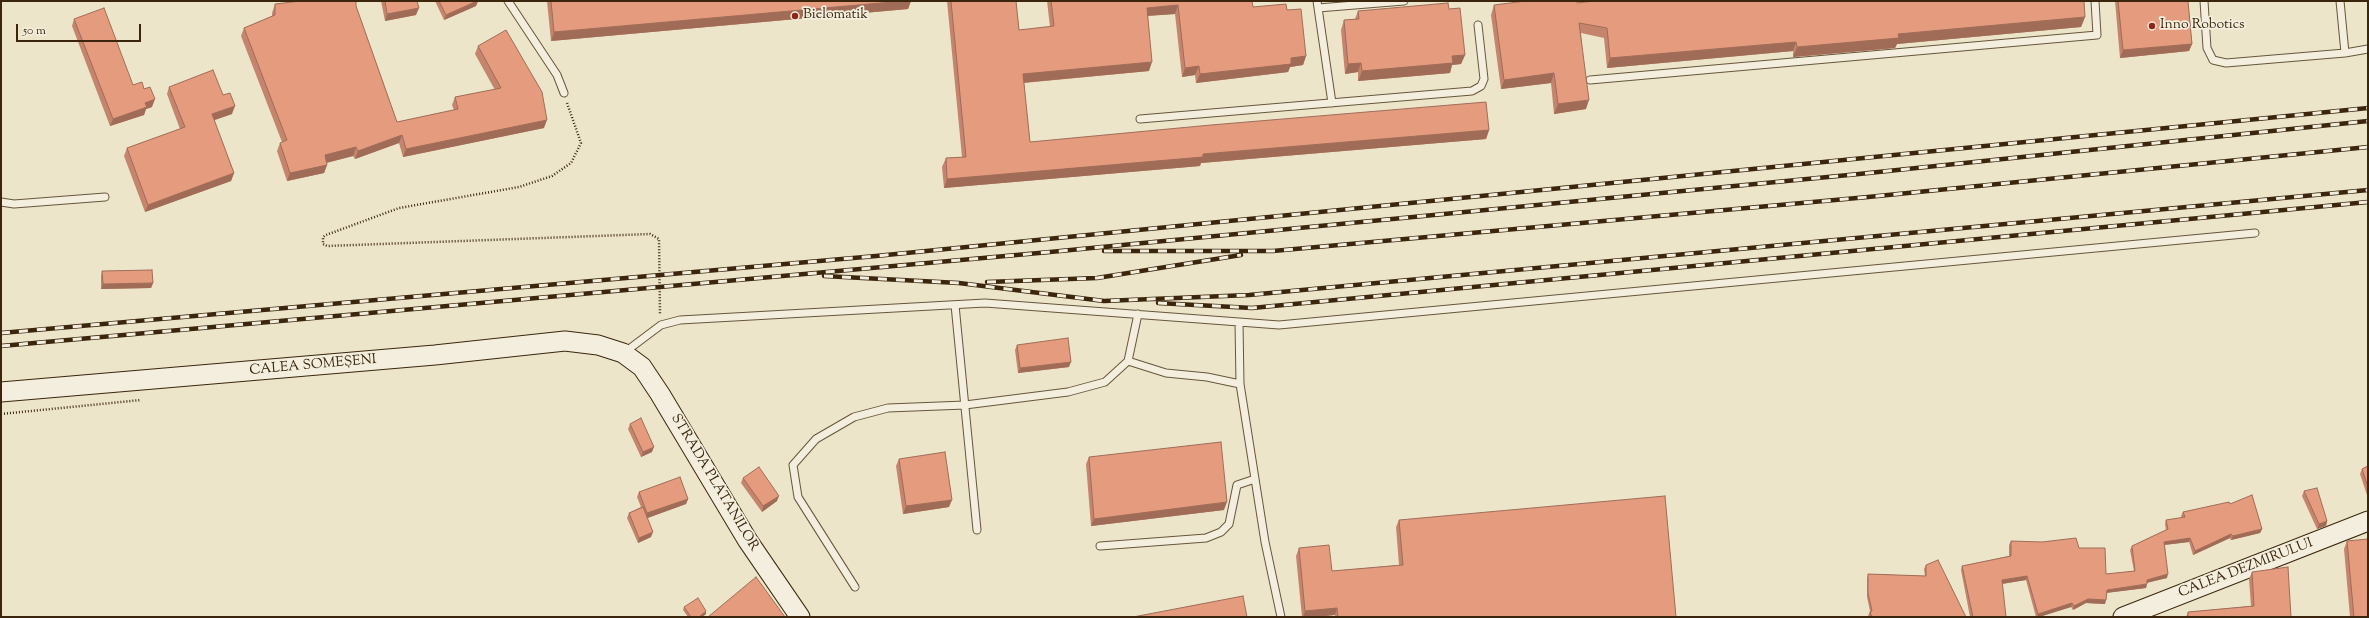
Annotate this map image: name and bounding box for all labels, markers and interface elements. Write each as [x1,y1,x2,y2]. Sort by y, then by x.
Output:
place label: Bielomatik [803,8,868,24]
marker: Bielomatik [790,11,800,21]
scale bar [18,16,143,42]
place label: Inno Robotics [2160,18,2245,34]
marker: Inno Robotics [2147,21,2157,31]
text: 50 m [23,22,46,40]
street label: CALEA SOMEȘENI [249,352,377,380]
street label: STRADA PLATANILOR [666,411,762,555]
street label: CALEA DEZMIRULUI [2176,536,2316,602]

